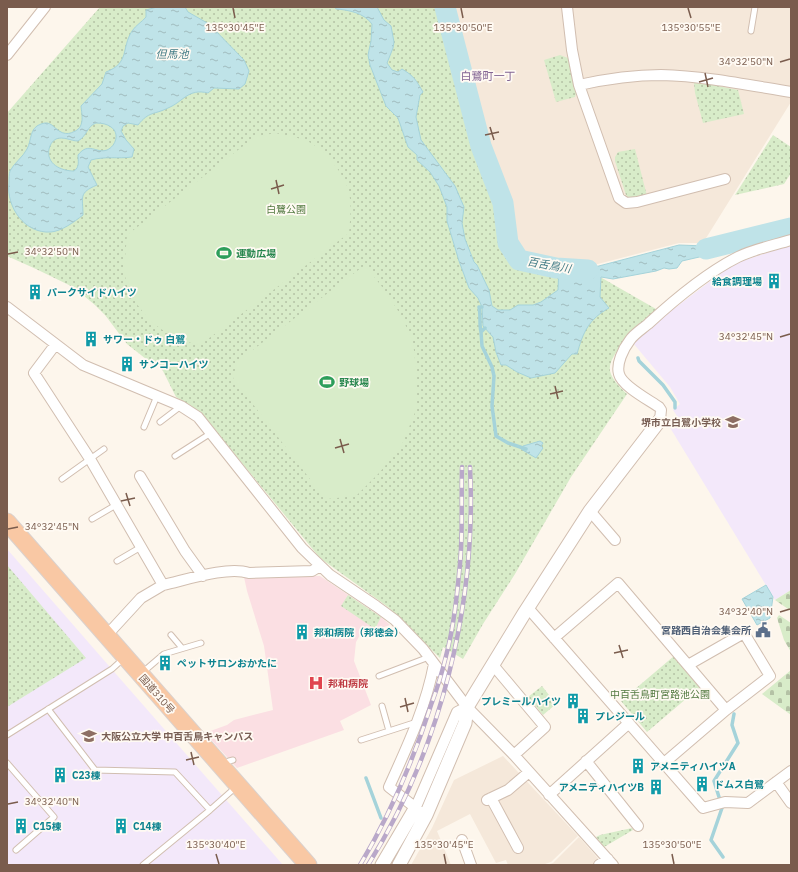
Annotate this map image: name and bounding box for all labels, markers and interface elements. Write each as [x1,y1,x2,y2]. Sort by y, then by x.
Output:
text: 135°30'45"E [205,21,265,34]
text: 135°30'50"E [433,21,493,34]
text: 135°30'55"E [661,21,721,34]
water label: 但馬池 [156,47,189,61]
text: 34°32'50"N [719,55,773,68]
district label: 白鷺町一丁 [461,69,516,83]
park label: 白鷺公園 [266,203,306,216]
sports icon: 運動広場 [215,244,233,262]
text: 34°32'50"N [25,245,79,258]
place label: 運動広場 [236,247,276,260]
water label: 百舌鳥川 [526,254,573,276]
building icon: 給食調理場 [765,272,783,290]
place label: 給食調理場 [712,275,762,288]
building icon: パークサイドハイツ [26,283,44,301]
place label: パークサイドハイツ [47,286,137,299]
building icon: サワー・ドゥ 白鷺 [82,330,100,348]
text: 34°32'45"N [719,330,773,343]
place label: サワー・ドゥ 白鷺 [103,333,185,346]
building icon: サンコーハイツ [118,355,136,373]
place label: サンコーハイツ [139,358,209,371]
sports icon: 野球場 [318,373,336,391]
place label: 野球場 [339,376,369,389]
school or university icon: 堺市立白鷺小学校 [724,413,742,431]
place label: 堺市立白鷺小学校 [641,416,721,429]
text: 34°32'45"N [25,520,79,533]
text: 34°32'40"N [719,605,773,618]
public building icon: 宮路西自治会集会所 [754,621,772,639]
building icon: 邦和病院（邦徳会） [293,623,311,641]
place label: 宮路西自治会集会所 [661,624,751,637]
place label: 邦和病院（邦徳会） [314,626,404,639]
building icon: ペットサロンおかたに [156,654,174,672]
place label: ペットサロンおかたに [177,657,277,670]
street label: 国道310号 [136,672,178,716]
hospital icon: 邦和病院 [307,674,325,692]
place label: 邦和病院 [328,677,368,690]
park label: 中百舌鳥町宮路池公園 [610,688,710,701]
building icon: プレミールハイツ [564,692,582,710]
place label: プレミールハイツ [481,695,561,708]
building icon: プレジール [574,707,592,725]
place label: プレジール [595,710,645,723]
school or university icon: 大阪公立大学 中百舌鳥キャンパス [80,727,98,745]
place label: 大阪公立大学 中百舌鳥キャンパス [101,730,253,743]
building icon: アメニティハイツA [629,757,647,775]
place label: アメニティハイツA [650,760,736,773]
building icon: C23棟 [51,766,69,784]
place label: C23棟 [72,769,101,782]
building icon: ドムス白鷺 [693,775,711,793]
building icon: アメニティハイツB [647,778,665,796]
place label: ドムス白鷺 [714,778,764,791]
place label: アメニティハイツB [559,781,644,794]
text: 34°32'40"N [25,795,79,808]
building icon: C15棟 [12,817,30,835]
building icon: C14棟 [112,817,130,835]
place label: C15棟 [33,820,62,833]
place label: C14棟 [133,820,162,833]
text: 135°30'40"E [186,838,246,851]
text: 135°30'45"E [414,838,474,851]
text: 135°30'50"E [642,838,702,851]

